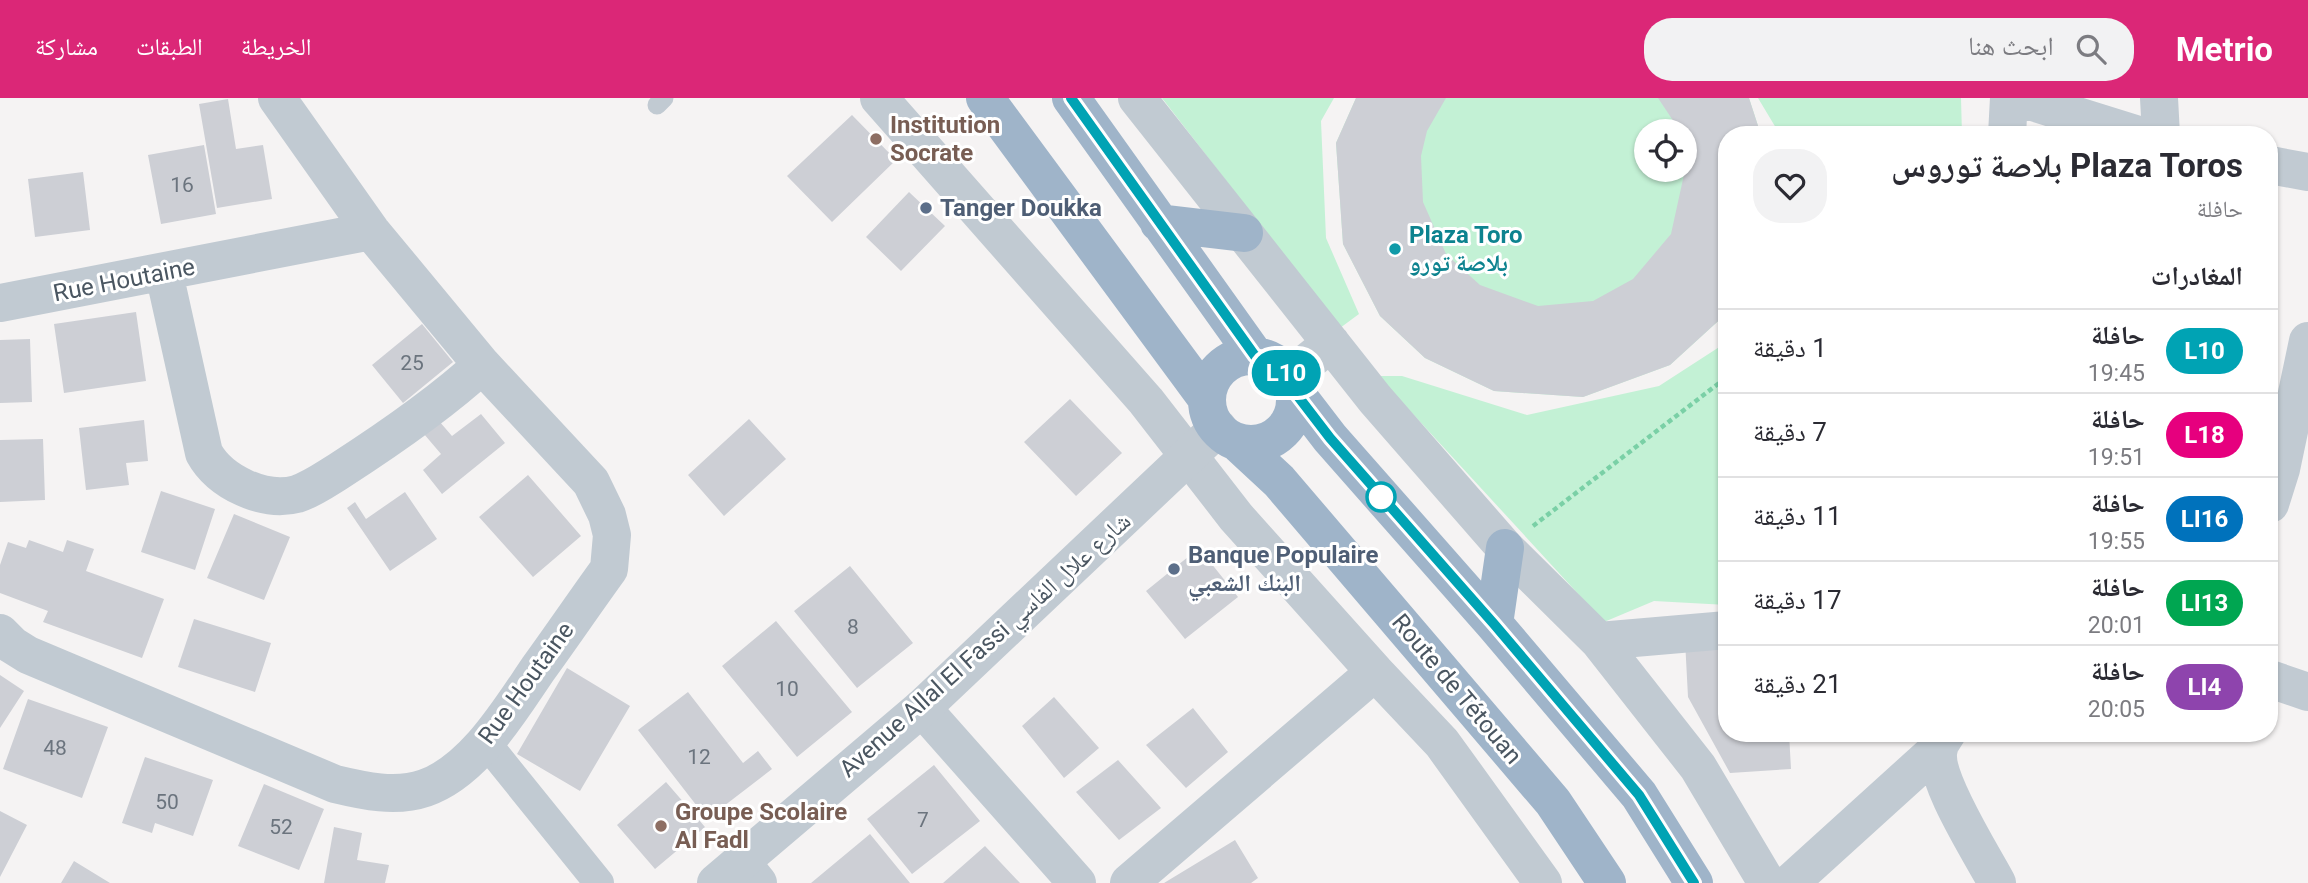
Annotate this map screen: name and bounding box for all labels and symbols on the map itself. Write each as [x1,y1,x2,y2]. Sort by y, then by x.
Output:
place label: Institution Socrate [890,111,1000,167]
marker: Institution Socrate [868,131,884,147]
house number: 16 [170,173,194,197]
place label: Tanger Doukka [940,194,1102,222]
marker: Tanger Doukka [918,200,934,216]
place label: Plaza Toro بلاصة تورو [1409,221,1522,277]
marker: Plaza Toro بلاصة تورو [1387,241,1403,257]
street label: Rue Houtaine [51,253,197,307]
line badge: L10 [1246,350,1326,396]
house number: 25 [400,351,424,375]
unlabelled marker [1366,482,1396,512]
street label: Avenue Allal El Fassi شارع علال الفاسي [834,507,1140,787]
place label: Banque Populaire البنك الشعبي [1188,541,1378,602]
marker: Banque Populaire البنك الشعبي [1166,561,1182,577]
street label: Route de Tétouan [1386,608,1528,770]
house number: 8 [847,615,859,639]
street label: Rue Houtaine [473,617,579,749]
house number: 10 [775,677,799,701]
house number: 48 [43,736,67,760]
house number: 12 [687,745,711,769]
house number: 50 [155,790,179,814]
place label: Groupe Scolaire Al Fadl [675,798,847,854]
house number: 7 [917,808,929,832]
house number: 52 [269,815,293,839]
marker: Groupe Scolaire Al Fadl [653,818,669,834]

